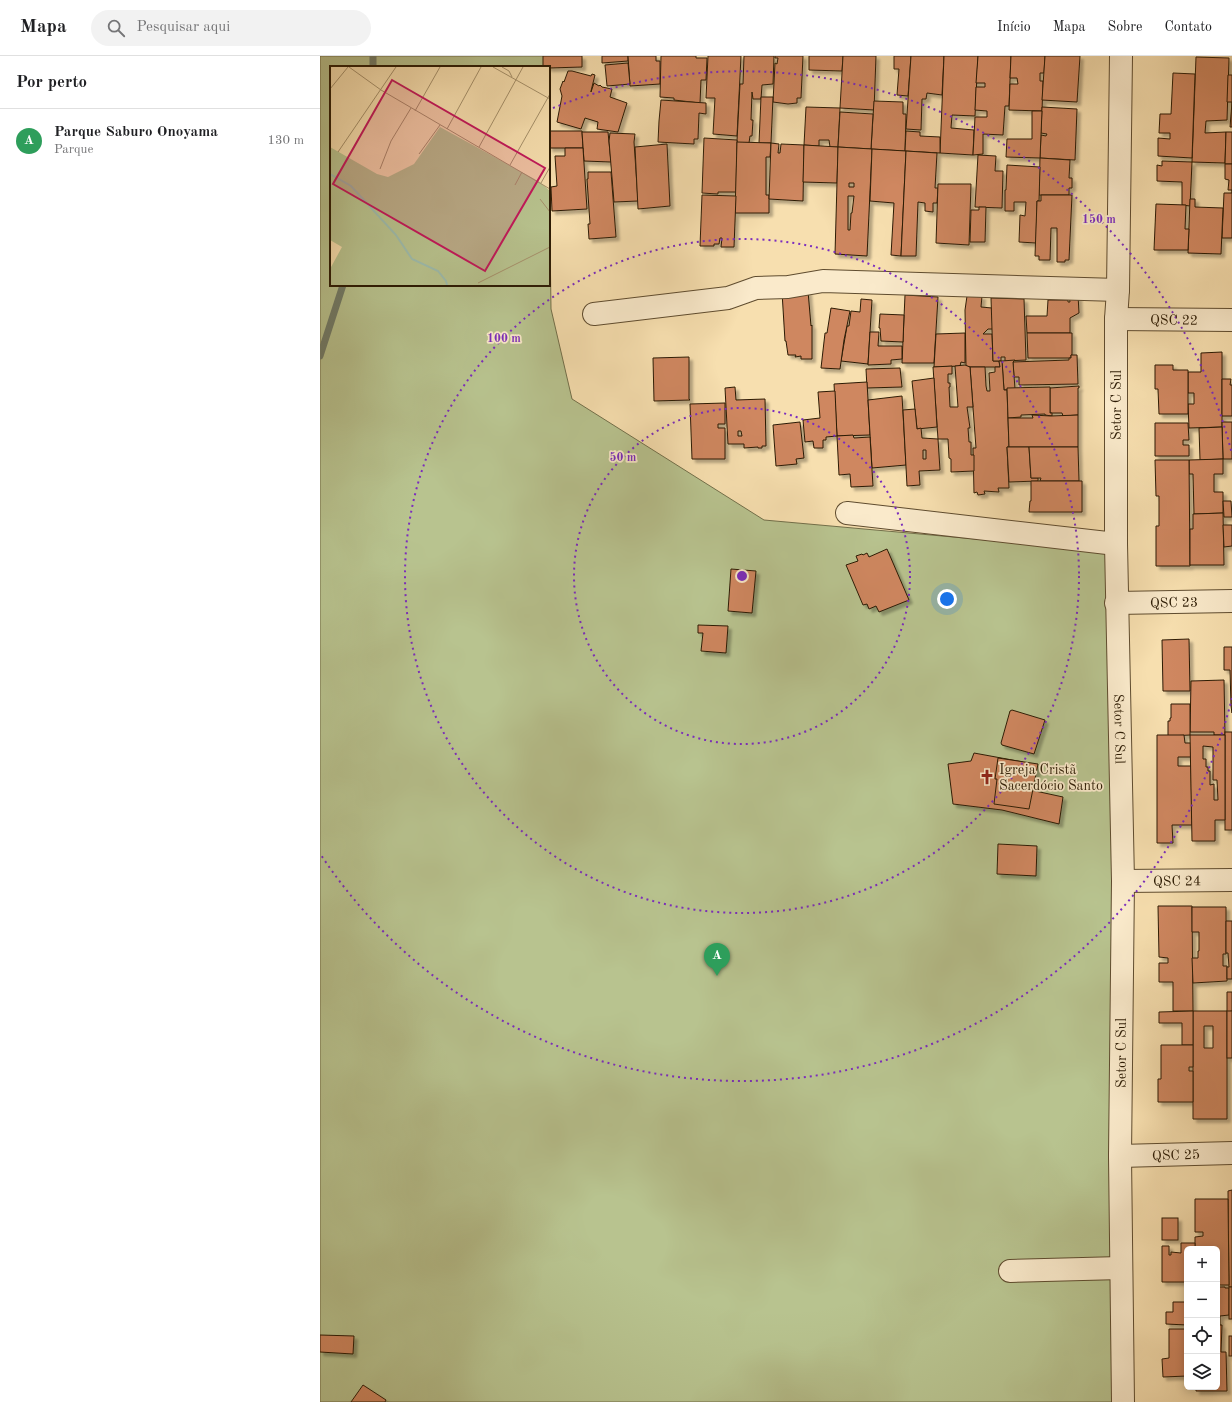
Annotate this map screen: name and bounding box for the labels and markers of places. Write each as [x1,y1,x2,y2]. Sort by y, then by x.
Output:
centre of rings [735,569,749,583]
place label: Igreja Cristã Sacerdócio Santo [999,763,1103,793]
church icon: Igreja Cristã Sacerdócio Santo [978,768,996,786]
pin: A [704,943,730,976]

